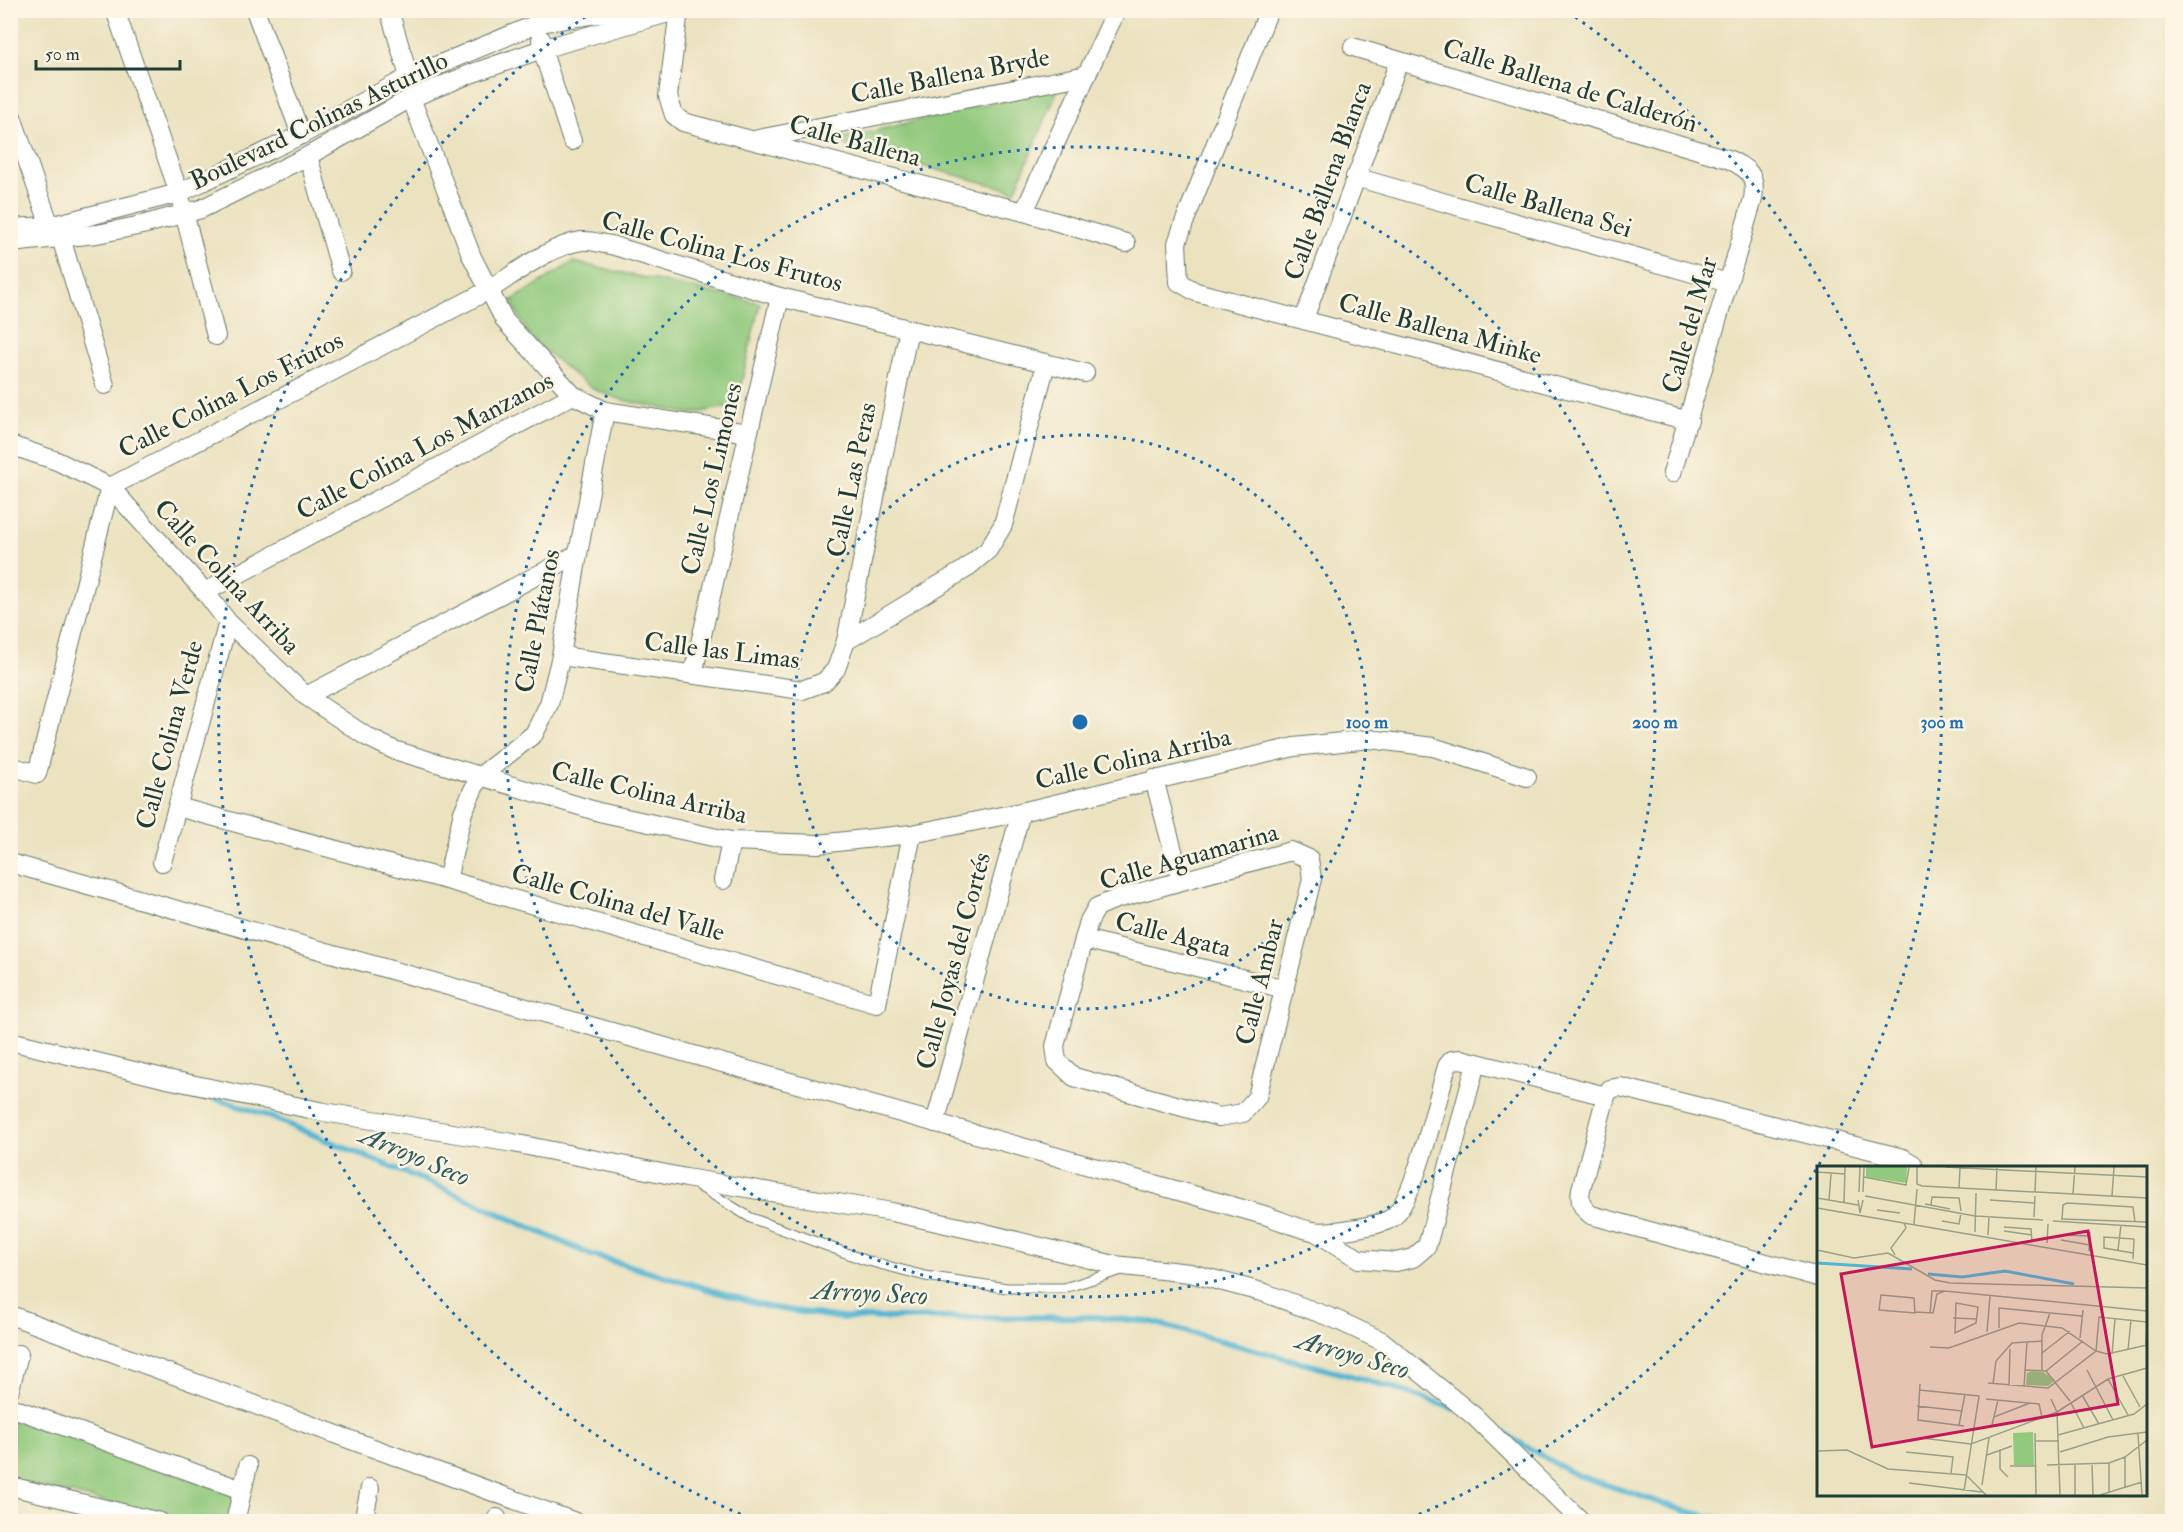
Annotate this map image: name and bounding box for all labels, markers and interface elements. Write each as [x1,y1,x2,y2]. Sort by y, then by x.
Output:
street label: Calle Ballena de Calderón [1439,32,1701,140]
scale bar [36,33,180,71]
street label: Calle Ballena Bryde [848,41,1052,111]
text: 50 m [45,43,80,66]
street label: Boulevard Colinas Asturillo [185,45,453,197]
street label: Calle Ballena Blanca [1277,77,1379,285]
street label: Calle Ballena [786,108,925,174]
street label: Calle Ballena Sei [1461,167,1636,245]
street label: Calle Colina Los Frutos [598,204,846,300]
street label: Calle del Mar [1655,253,1725,397]
street label: Calle Ballena Minke [1335,287,1545,372]
street label: Calle Colina Los Frutos [113,324,349,466]
street label: Calle Colina Los Manzanos [291,365,559,527]
street label: Calle Los Limones [674,380,750,578]
street label: Calle Las Peras [820,399,884,560]
street label: Calle Colina Arriba [147,493,307,661]
street label: Calle Plátanos [508,546,568,696]
street label: Calle las Limas [642,626,802,676]
street label: Calle Colina Verde [129,637,211,833]
text: 100 m [1346,711,1389,734]
text: 200 m [1632,711,1679,734]
text: 300 m [1920,711,1965,734]
centre of rings [1070,712,1090,732]
street label: Calle Colina Arriba [1032,721,1234,797]
street label: Calle Colina Arriba [548,755,750,831]
street label: Calle Aguamarina [1096,816,1282,898]
street label: Calle Joyas del Cortés [910,849,998,1073]
street label: Calle Colina del Valle [508,857,729,949]
street label: Calle Agata [1112,905,1235,965]
street label: Calle Ambar [1229,915,1291,1048]
water label: Arroyo Seco [352,1117,475,1194]
inset map [1817,1166,2147,1496]
water label: Arroyo Seco [808,1273,929,1313]
water label: Arroyo Seco [1290,1322,1413,1387]

